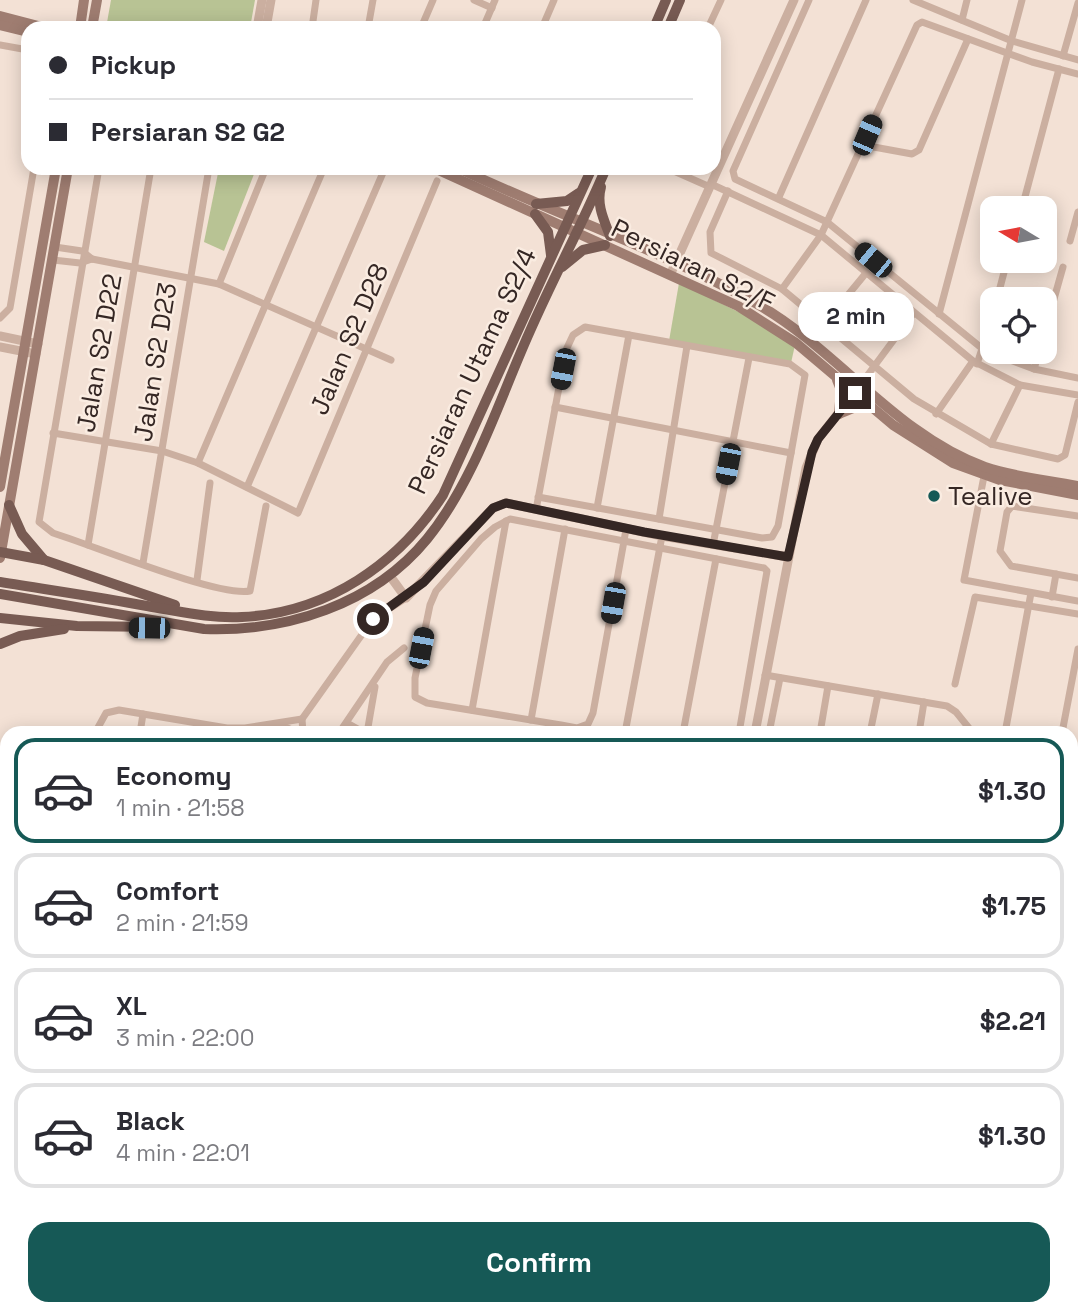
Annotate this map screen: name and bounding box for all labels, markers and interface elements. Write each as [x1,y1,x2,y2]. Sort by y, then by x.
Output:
text: Pickup [91,48,176,82]
car [850,112,885,158]
text: Persiaran S2 G2 [91,115,285,149]
north arrow [980,196,1057,273]
map controls [980,196,1057,364]
street label: Persiaran S2/F [606,211,780,319]
car [851,238,896,282]
street label: Persiaran Utama S2/4 [400,242,544,500]
street label: Jalan S2 D28 [302,258,396,420]
street label: Jalan S2 D22 [68,271,130,435]
street label: Jalan S2 D23 [126,280,184,444]
button: locate [980,287,1057,364]
callout: 2 min [797,292,913,340]
text: 2 min [826,301,886,331]
car [549,346,578,392]
route end [839,377,871,409]
car [714,441,743,487]
place label: Tealive [948,479,1033,513]
marker: Tealive [926,488,942,504]
car [600,580,627,626]
route start [357,603,389,635]
car [128,617,171,639]
car [407,625,436,671]
icon: car [32,759,95,822]
text: Economy [116,759,232,793]
text: $1.30 [978,774,1046,808]
text: 1 min · 21:58 [116,793,245,823]
icon: car [32,874,95,937]
text: Comfort [116,874,219,908]
text: $1.75 [982,889,1046,923]
text: 2 min · 21:59 [116,908,249,938]
icon: car [32,989,95,1052]
text: XL [116,989,147,1023]
text: $2.21 [980,1004,1046,1038]
text: 3 min · 22:00 [116,1023,254,1053]
icon: car [32,1104,95,1167]
text: Black [116,1104,185,1138]
text: $1.30 [978,1119,1046,1153]
text: 4 min · 22:01 [116,1138,250,1168]
button: Confirm [28,1222,1050,1302]

